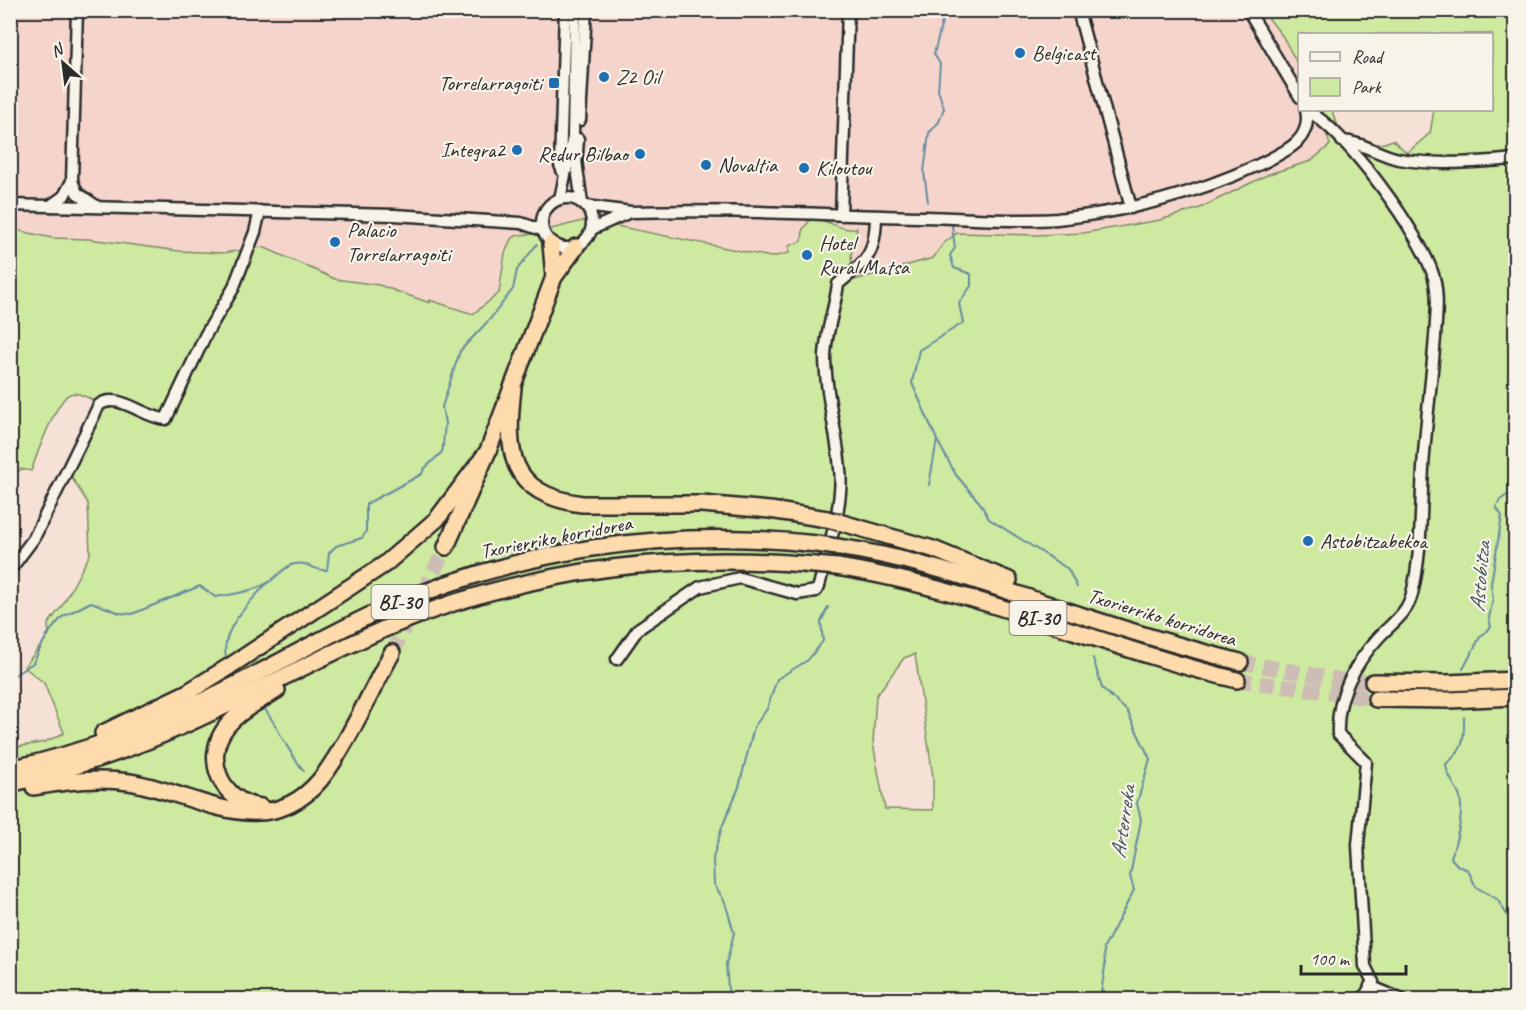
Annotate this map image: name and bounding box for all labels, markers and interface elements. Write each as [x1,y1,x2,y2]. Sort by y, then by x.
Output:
north arrow [33,33,93,93]
legend [1298,33,1493,111]
text: N [47,38,68,62]
place label: Belgicast [1032,40,1097,66]
marker: Belgicast [1013,46,1027,60]
text: Road [1352,46,1385,68]
place label: Z2 Oil [616,64,663,90]
place label: Torrelarragoiti [439,70,545,96]
marker: Z2 Oil [597,70,611,84]
marker: Torrelarragoiti [547,76,561,90]
text: Park [1352,76,1382,98]
place label: Integra2 [441,137,507,163]
place label: Redur Bilbao [538,141,631,167]
marker: Integra2 [510,143,524,157]
marker: Redur Bilbao [633,147,647,161]
place label: Novaltia [718,152,779,178]
place label: Kiloutou [816,155,873,181]
marker: Novaltia [699,158,713,172]
marker: Kiloutou [797,161,811,175]
place label: Palacio Torrelarragoiti [347,217,453,267]
place label: Hotel Rural Matsa [819,230,911,280]
marker: Palacio Torrelarragoiti [328,235,342,249]
marker: Hotel Rural Matsa [800,248,814,262]
street label: Txorierriko korridorea [478,509,636,564]
place label: Astobitzabekoa [1320,528,1429,554]
marker: Astobitzabekoa [1301,534,1315,548]
water label: Astobitza [1463,538,1497,613]
street label: Txorierriko korridorea [1085,582,1241,652]
road number: BI-30 [372,585,428,619]
road number: BI-30 [1010,601,1066,635]
water label: Arterreka [1104,781,1142,860]
scale bar [1301,938,1406,976]
text: 100 m [1310,948,1351,970]

